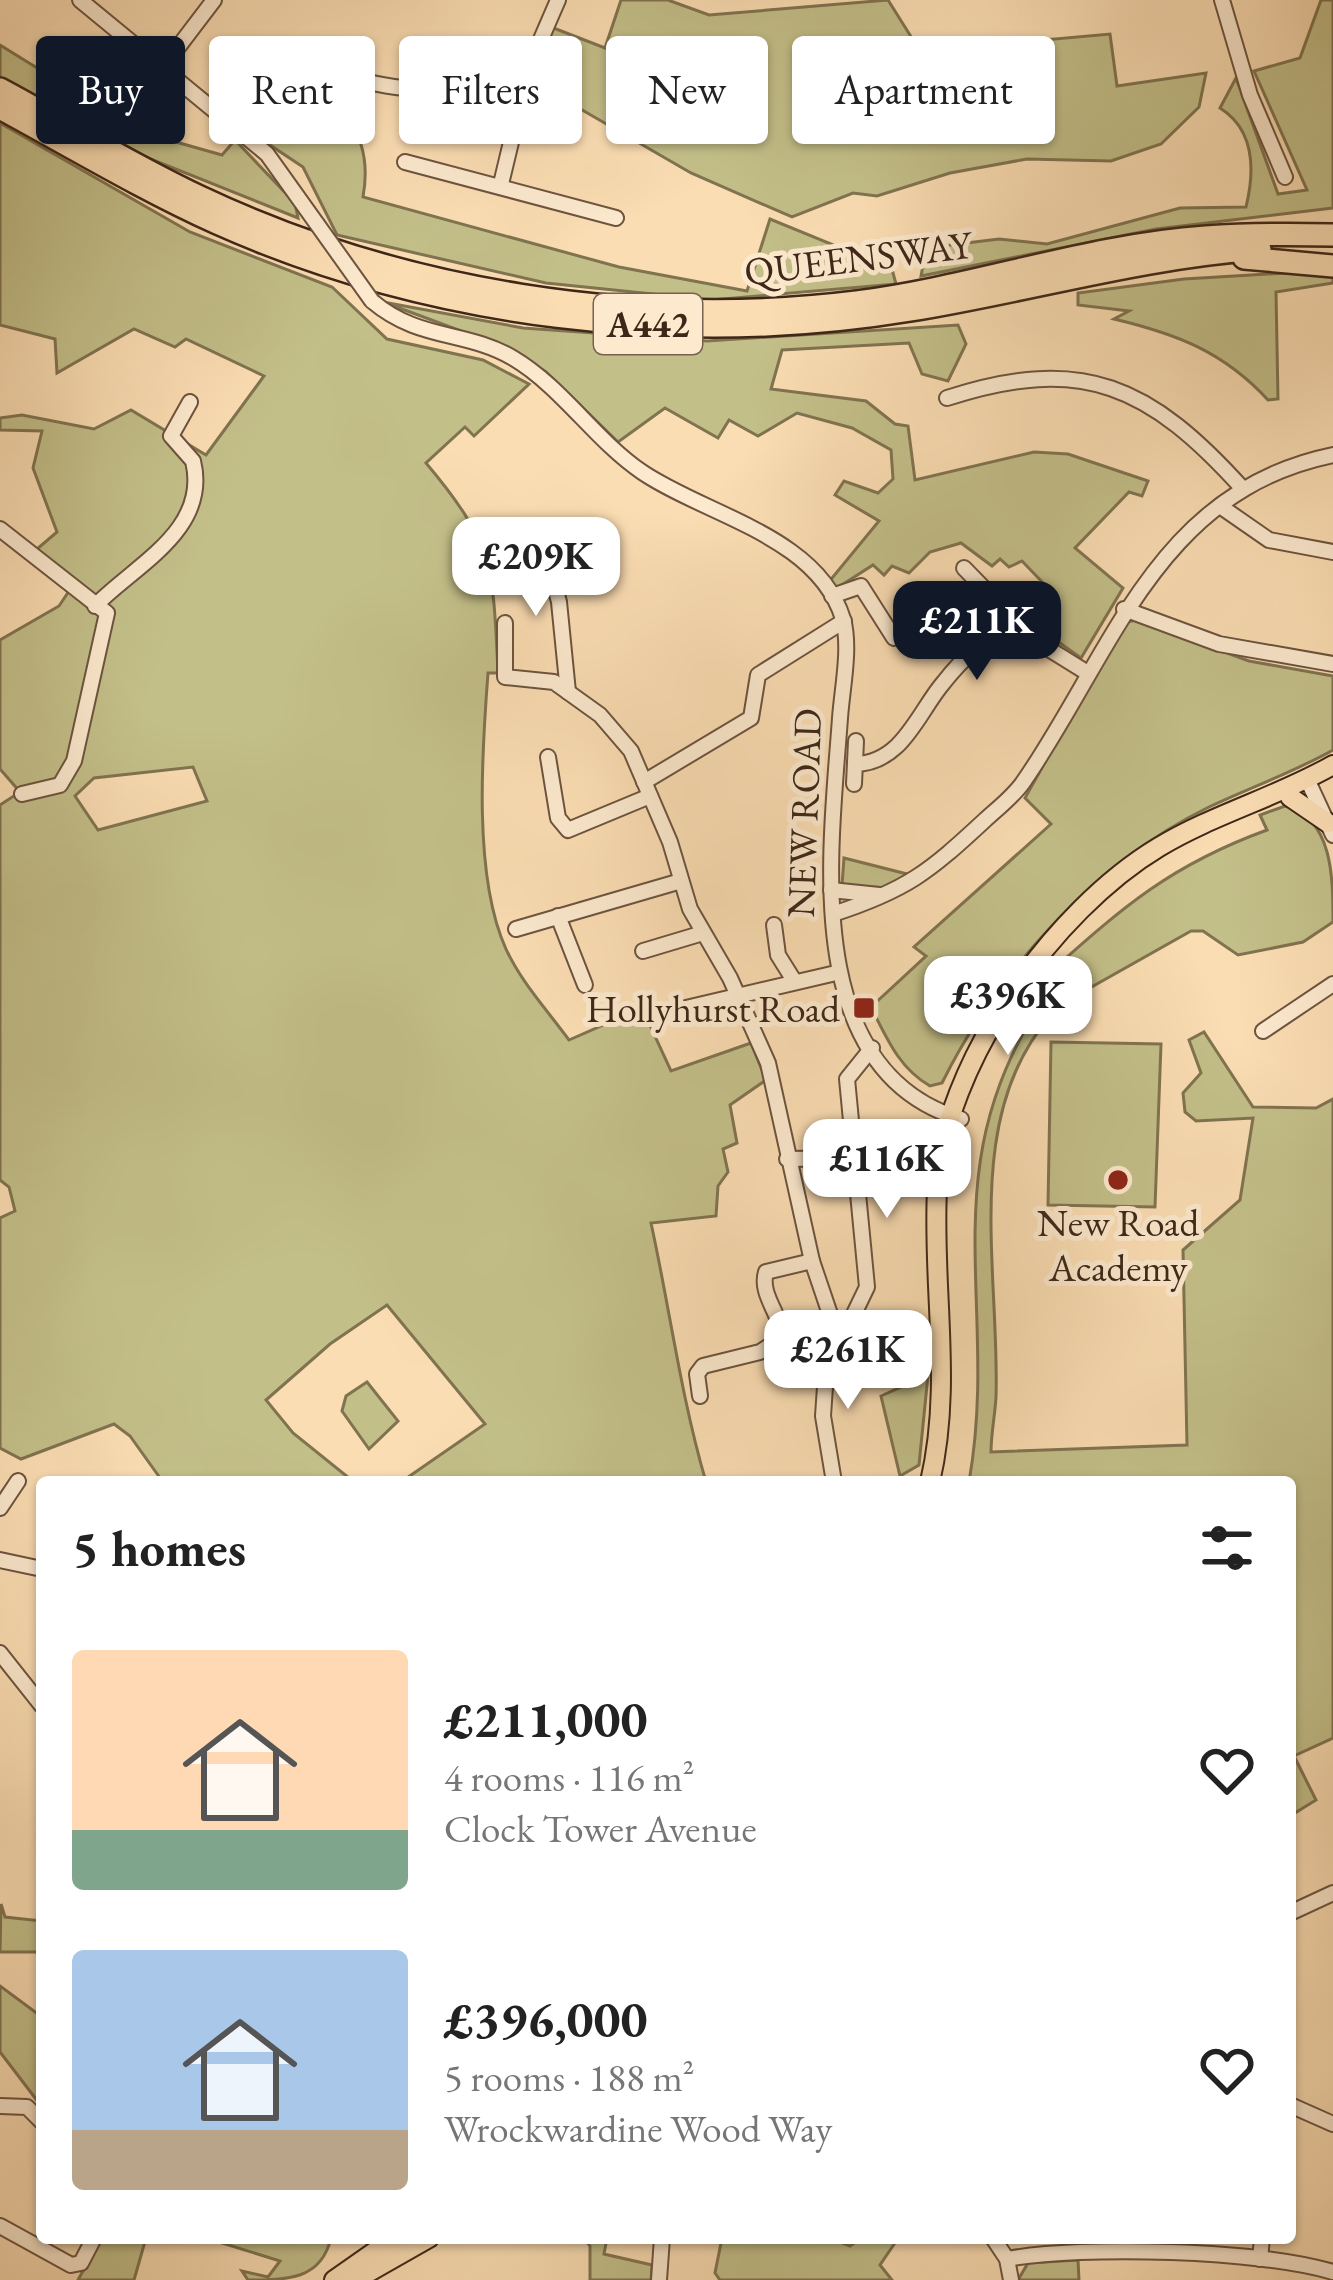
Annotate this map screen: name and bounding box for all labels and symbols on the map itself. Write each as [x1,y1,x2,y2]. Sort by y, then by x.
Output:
street label: QUEENSWAY [741,218,977,297]
road number: A442 [594,294,702,354]
pin: £209K [452,517,620,619]
pin: £211K [893,581,1061,683]
street label: NEW ROAD [775,708,833,918]
pin: £396K [924,956,1092,1058]
place label: Hollyhurst Road [586,983,840,1034]
marker: Hollyhurst Road [851,995,877,1021]
pin: £116K [803,1119,971,1221]
marker: New Road Academy [1105,1167,1131,1193]
place label: New Road Academy [1037,1197,1199,1293]
pin: £261K [764,1310,932,1412]

